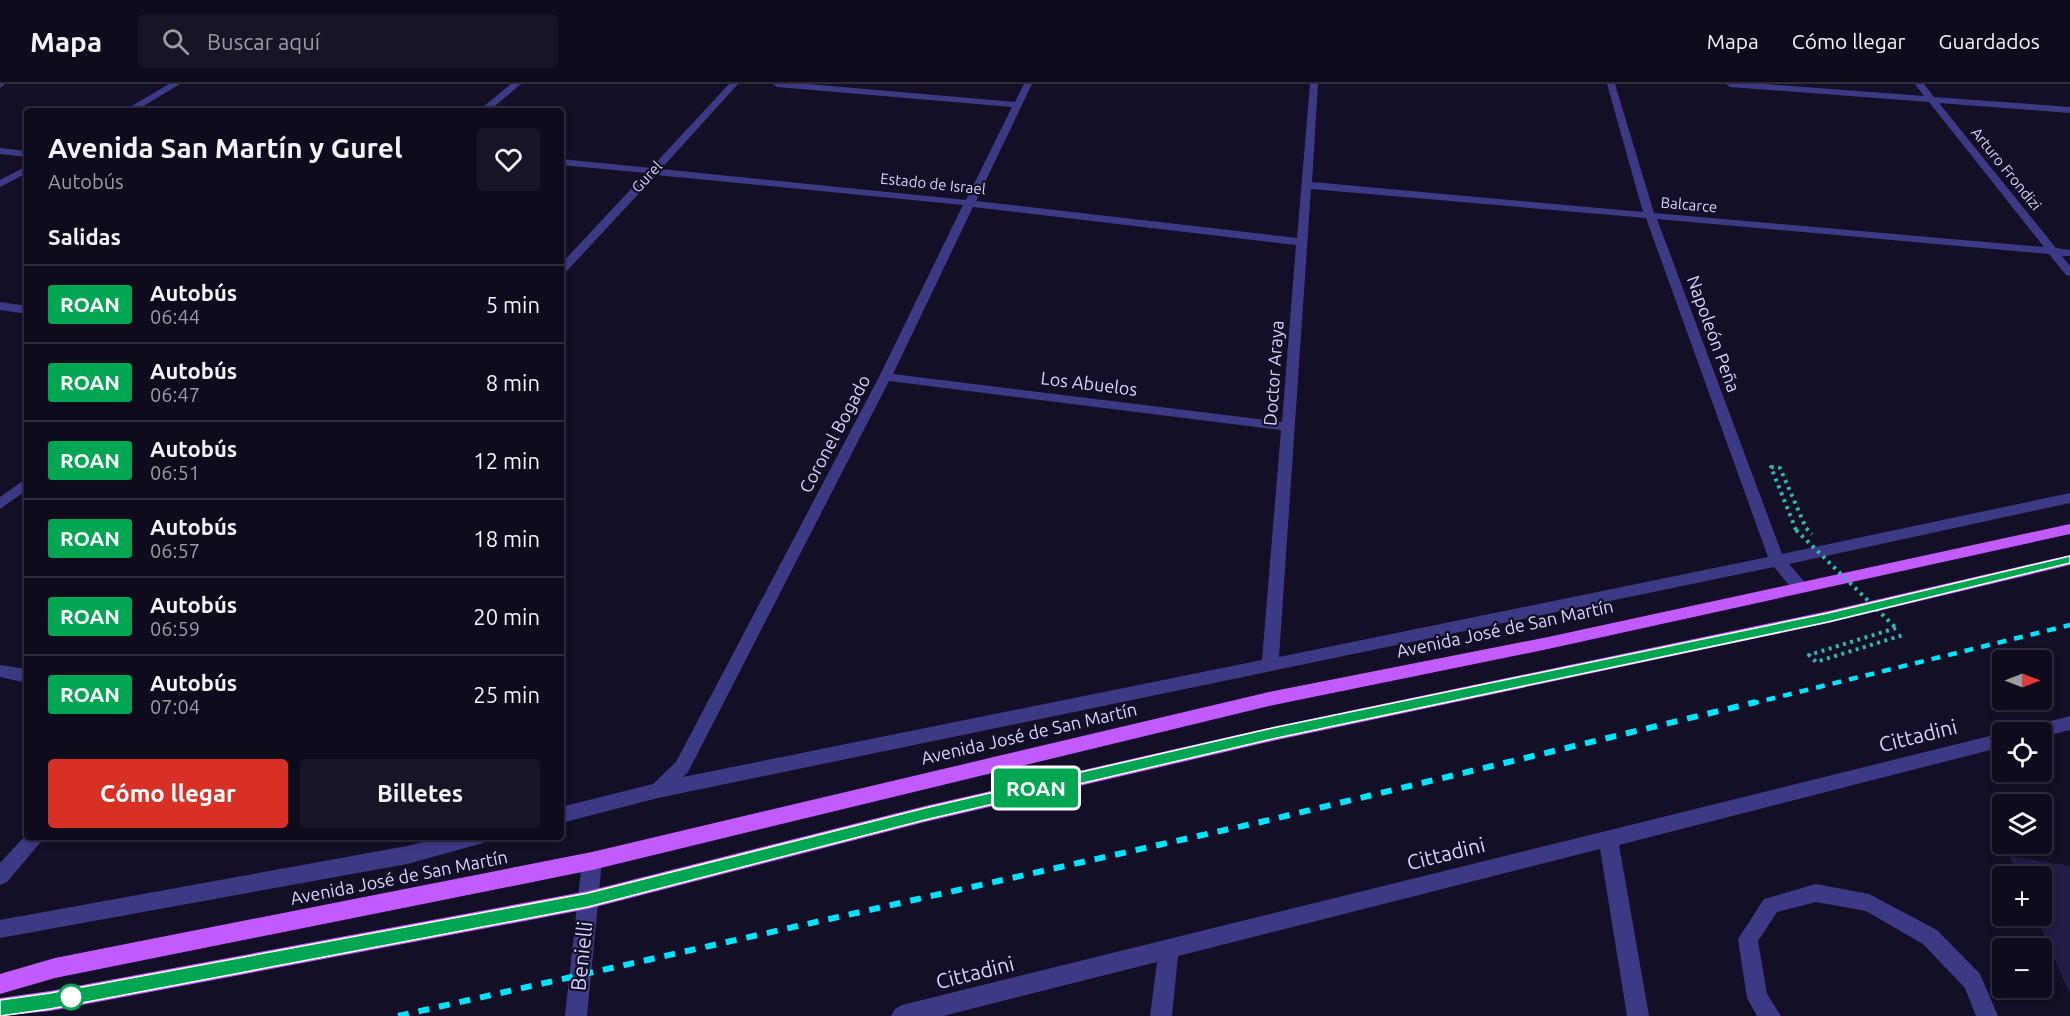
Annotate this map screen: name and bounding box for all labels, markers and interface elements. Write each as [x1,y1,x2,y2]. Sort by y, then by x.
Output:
search box [138,14,558,68]
icon: search [159,25,192,58]
text: Mapa [30,26,102,57]
text: Buscar aquí [207,29,320,54]
text: Mapa [1707,29,1759,53]
text: Cómo llegar [1792,29,1906,53]
text: Guardados [1939,29,2040,53]
street label: Arturo Frondizi [1968,124,2045,213]
button: heart [477,128,540,191]
text: Avenida San Martín y Gurel [48,132,402,163]
street label: Gurel [628,158,665,196]
text: Autobús [48,170,124,193]
street label: Estado de Israel [879,170,987,197]
street label: Balcarce [1660,194,1718,215]
text: Salidas [48,224,121,249]
street label: Napoleón Peña [1684,273,1744,395]
text: Autobús [150,280,237,305]
text: ROAN [60,292,120,316]
text: 5 min [486,292,540,317]
text: 06:44 [150,305,200,328]
street label: Doctor Araya [1259,319,1287,426]
text: Autobús [150,358,237,383]
street label: Los Abuelos [1040,367,1139,399]
text: ROAN [60,370,120,394]
text: 8 min [486,370,540,395]
street label: Coronel Bogado [795,371,874,496]
text: 06:47 [150,383,200,406]
text: Autobús [150,436,237,461]
text: ROAN [60,448,120,472]
text: 12 min [473,448,540,473]
text: 06:51 [150,461,200,484]
text: Autobús [150,514,237,539]
text: ROAN [60,526,120,550]
text: 18 min [473,526,540,551]
text: 06:57 [150,539,200,562]
text: Autobús [150,592,237,617]
street label: Avenida José de San Martín [1395,595,1615,661]
text: ROAN [60,604,120,628]
text: 20 min [473,604,540,629]
text: 06:59 [150,617,200,640]
north arrow [1992,650,2052,710]
map controls [1992,650,2052,998]
text: Autobús [150,670,237,695]
text: ROAN [60,682,120,706]
text: 25 min [473,682,540,707]
text: 07:04 [150,695,200,718]
street label: Avenida José de San Martín [919,698,1139,768]
street label: Cittadini [1876,714,1959,756]
button: locate [1992,722,2052,782]
button: Cómo llegar [48,759,288,828]
button: Billetes [300,759,540,828]
line badge: ROAN [994,768,1078,808]
text: ROAN [1006,776,1066,800]
button: layers [1992,794,2052,854]
street label: Cittadini [1404,832,1487,874]
street label: Avenida José de San Martín [288,846,509,908]
button: + [1992,866,2052,926]
street label: Benielli [565,920,597,992]
button: − [1992,938,2052,998]
street label: Cittadini [933,951,1016,993]
unlabelled marker [58,984,84,1010]

